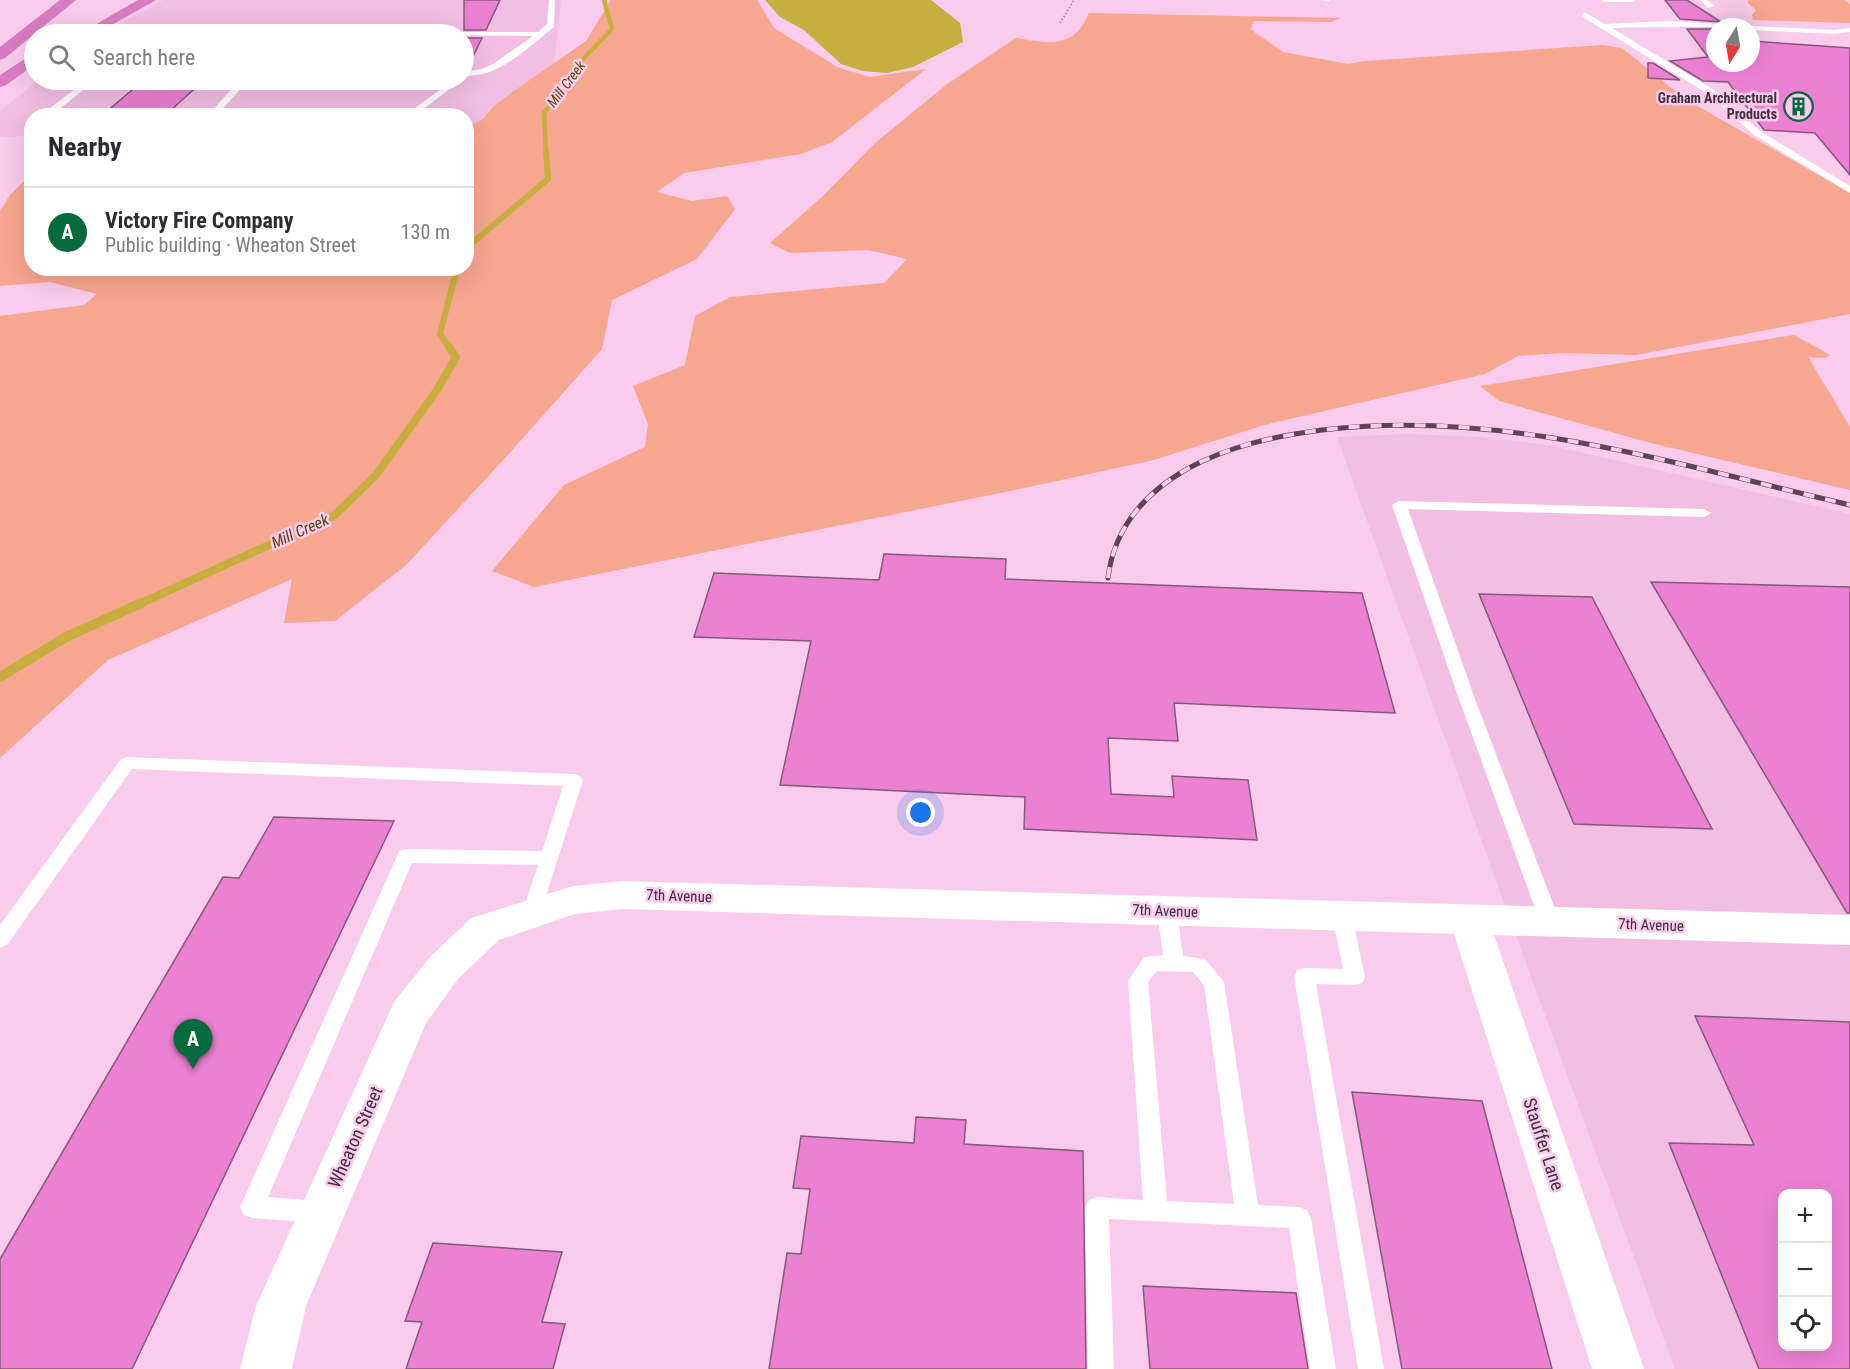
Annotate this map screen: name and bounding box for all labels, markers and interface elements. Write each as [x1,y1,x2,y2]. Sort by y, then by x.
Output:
north arrow [1706,18,1760,72]
search box [24,24,474,90]
icon: search [45,41,78,74]
text: Search here [93,45,195,70]
water label: Mill Creek [544,57,589,110]
place label: Graham Architectural Products [1658,90,1777,122]
building icon: Graham Architectural Products [1782,90,1814,122]
text: Nearby [48,132,122,162]
text: Victory Fire Company [105,208,293,233]
text: A [62,220,73,244]
text: 130 m [401,220,450,244]
text: Public building · Wheaton Street [105,233,356,257]
water label: Mill Creek [268,510,333,552]
your location [906,798,935,827]
street label: 7th Avenue [646,886,712,906]
street label: 7th Avenue [1132,901,1198,921]
street label: 7th Avenue [1618,915,1684,935]
pin: A [174,1020,212,1069]
street label: Wheaton Street [323,1083,387,1191]
street label: Stauffer Lane [1519,1095,1569,1193]
map controls [1778,1189,1832,1351]
button: + [1778,1189,1832,1243]
button: − [1778,1243,1832,1297]
button: locate [1778,1297,1832,1351]

